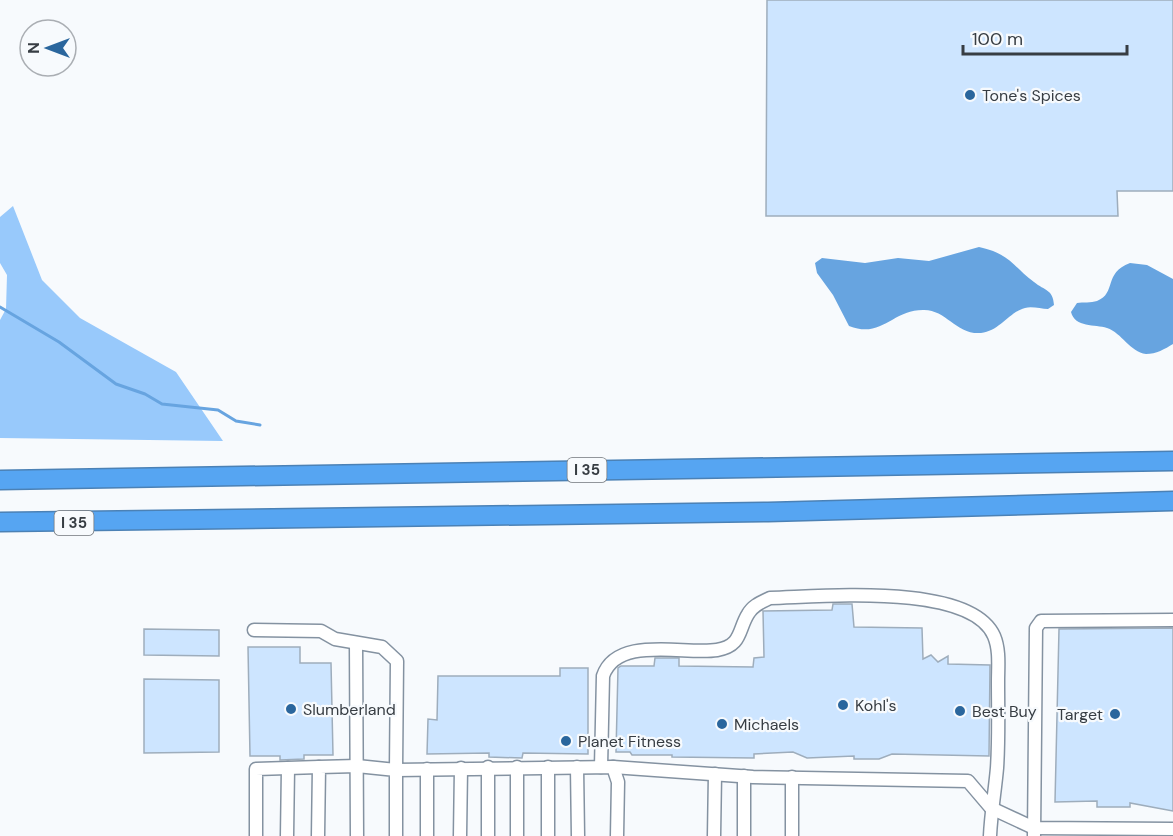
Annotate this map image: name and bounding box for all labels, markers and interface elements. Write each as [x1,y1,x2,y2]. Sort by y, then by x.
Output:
north arrow [18,18,78,78]
scale bar [963,18,1126,56]
text: 100 m [972,27,1023,51]
text: N [23,42,44,54]
place label: Tone's Spices [982,85,1081,106]
marker: Tone's Spices [963,88,977,102]
road number: I 35 [568,458,606,482]
road number: I 35 [54,511,94,535]
place label: Kohl's [855,695,897,716]
marker: Kohl's [836,698,850,712]
place label: Slumberland [303,699,396,720]
place label: Best Buy [972,701,1037,722]
marker: Slumberland [284,702,298,716]
marker: Best Buy [953,704,967,718]
place label: Target [1057,704,1103,725]
marker: Target [1108,707,1122,721]
place label: Michaels [734,714,799,735]
marker: Michaels [715,717,729,731]
place label: Planet Fitness [578,731,681,752]
marker: Planet Fitness [559,734,573,748]

